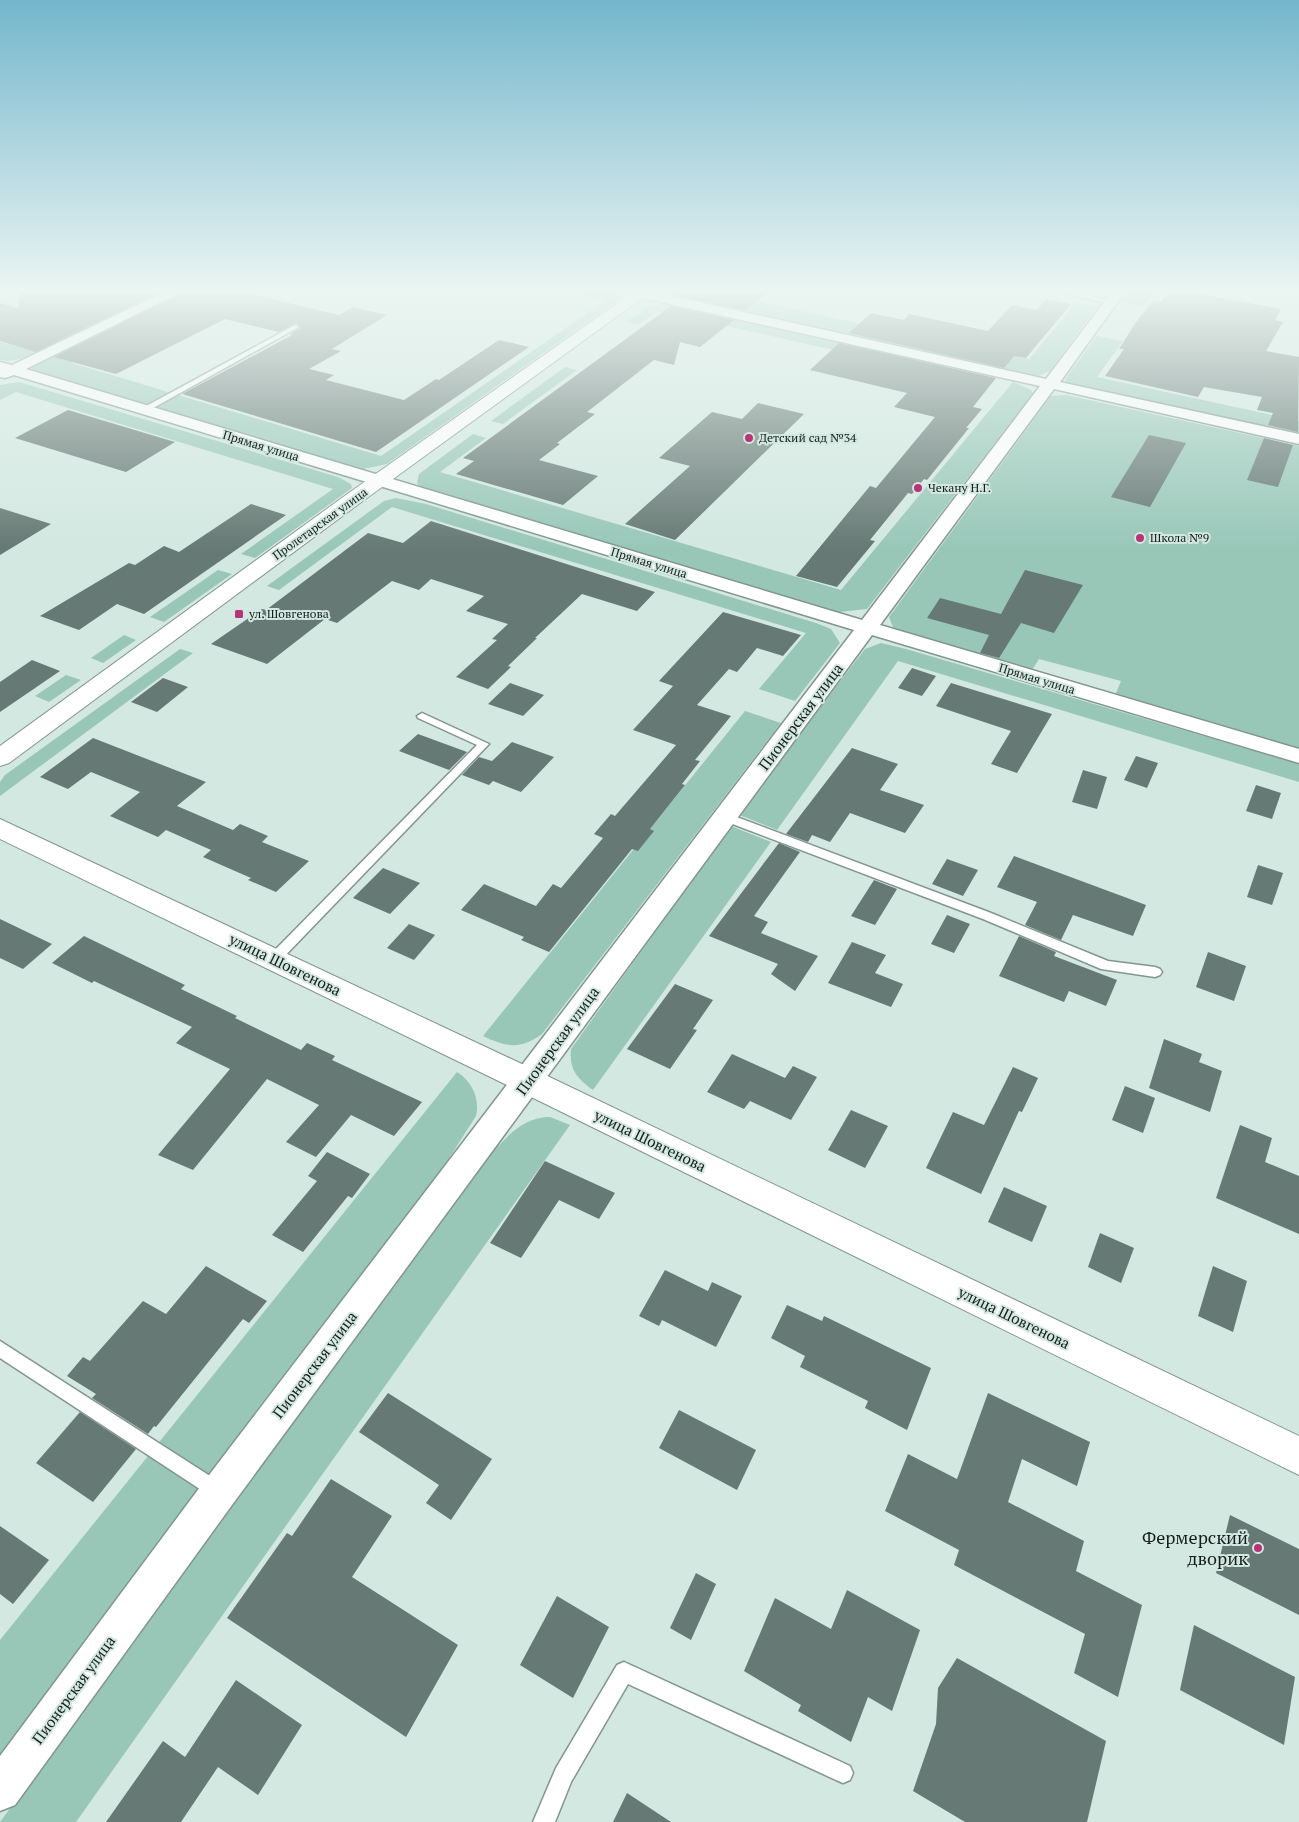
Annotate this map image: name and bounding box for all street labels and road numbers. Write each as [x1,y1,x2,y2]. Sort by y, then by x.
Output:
street label: Прямая улица [221,427,301,464]
street label: Пролетарская улица [269,484,370,563]
street label: Прямая улица [609,544,689,581]
street label: Пионерская улица [753,658,847,774]
street label: Прямая улица [997,660,1077,697]
street label: улица Шовгенова [225,928,345,1000]
street label: Пионерская улица [511,982,603,1099]
street label: улица Шовгенова [590,1104,710,1176]
street label: улица Шовгенова [954,1281,1074,1353]
street label: Пионерская улица [267,1306,361,1422]
street label: Пионерская улица [27,1631,119,1748]

